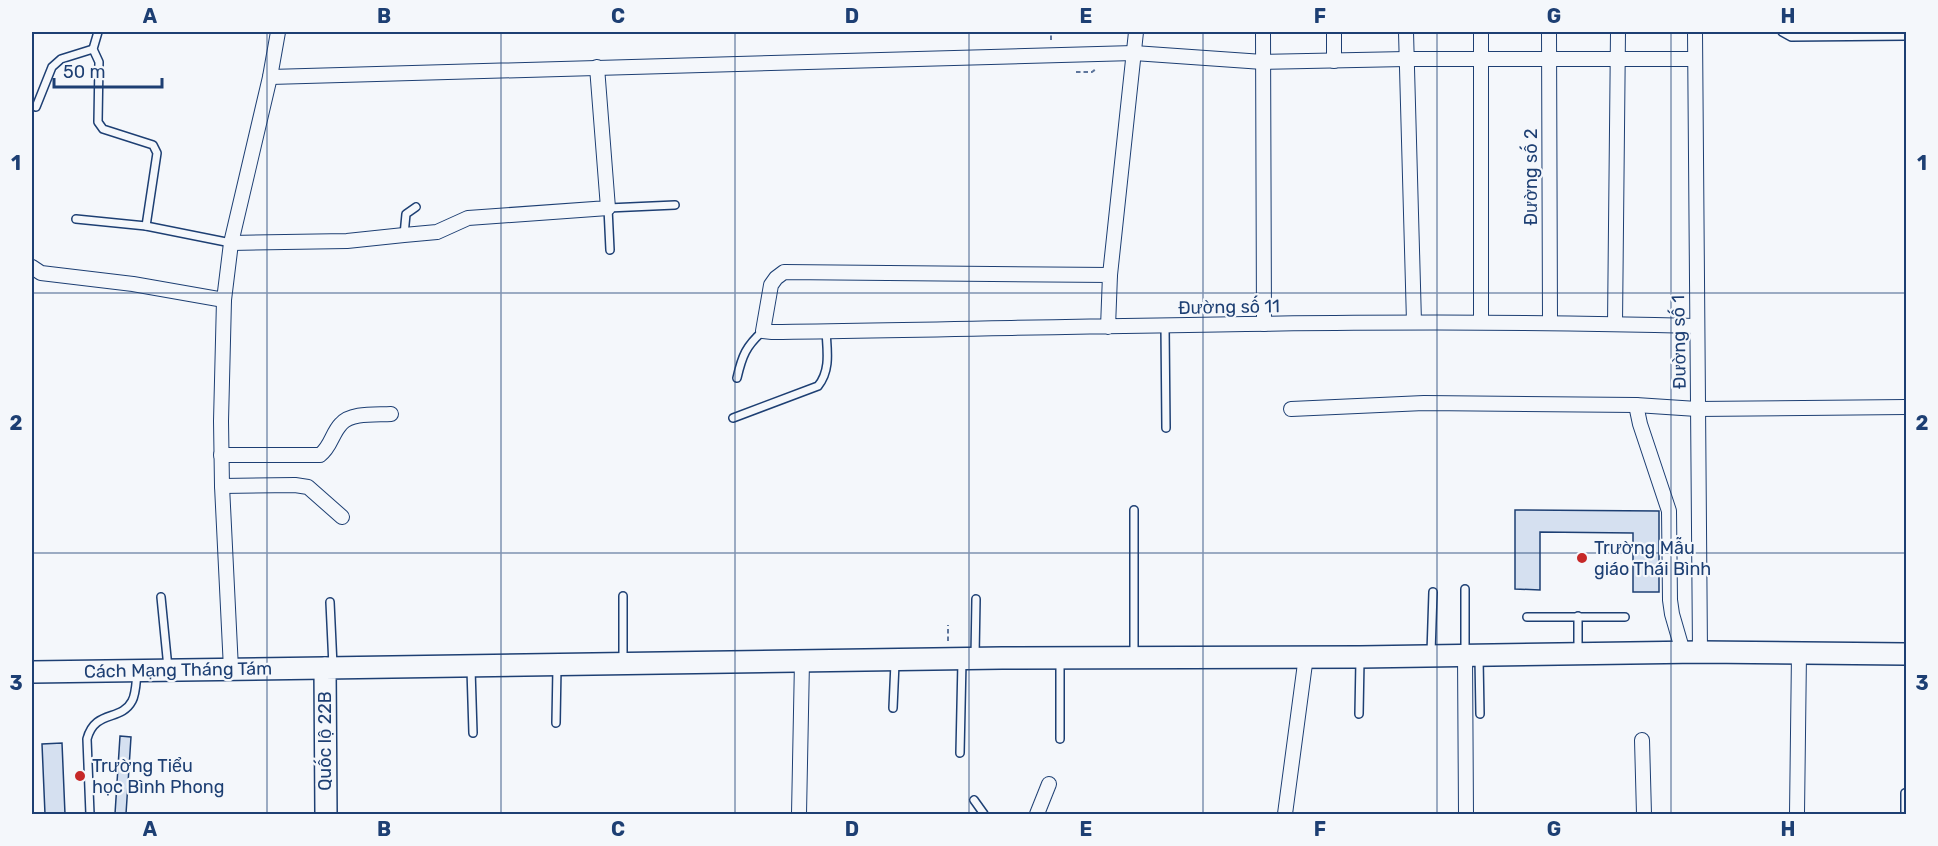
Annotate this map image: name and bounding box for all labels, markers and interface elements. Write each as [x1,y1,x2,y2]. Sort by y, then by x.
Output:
text: A [143,4,158,28]
text: B [377,4,391,28]
text: C [611,4,625,28]
text: D [845,4,859,28]
text: E [1080,4,1092,28]
text: F [1314,4,1326,28]
text: G [1547,4,1561,28]
text: H [1781,4,1795,28]
scale bar [54,51,162,89]
text: 50 m [63,61,106,83]
street label: Đường số 2 [1519,129,1542,225]
text: 1 [11,151,21,175]
text: 1 [1917,151,1927,175]
street label: Đường số 11 [1178,294,1280,319]
street label: Đường số 1 [1666,295,1691,389]
text: 2 [10,411,23,435]
text: 2 [1916,411,1929,435]
place label: Trường Mẫu giáo Thái Bình [1594,536,1711,580]
marker: Trường Mẫu giáo Thái Bình [1575,551,1589,565]
street label: Cách Mạng Tháng Tám [84,657,272,683]
text: 3 [9,671,23,695]
text: 3 [1915,671,1929,695]
street label: Quốc lộ 22B [313,691,336,791]
place label: Trường Tiểu học Bình Phong [92,755,224,798]
marker: Trường Tiểu học Bình Phong [73,769,87,783]
text: A [143,817,158,841]
text: B [377,817,391,841]
text: C [611,817,625,841]
text: D [845,817,859,841]
text: E [1080,817,1092,841]
text: F [1314,817,1326,841]
text: G [1547,817,1561,841]
text: H [1781,817,1795,841]

